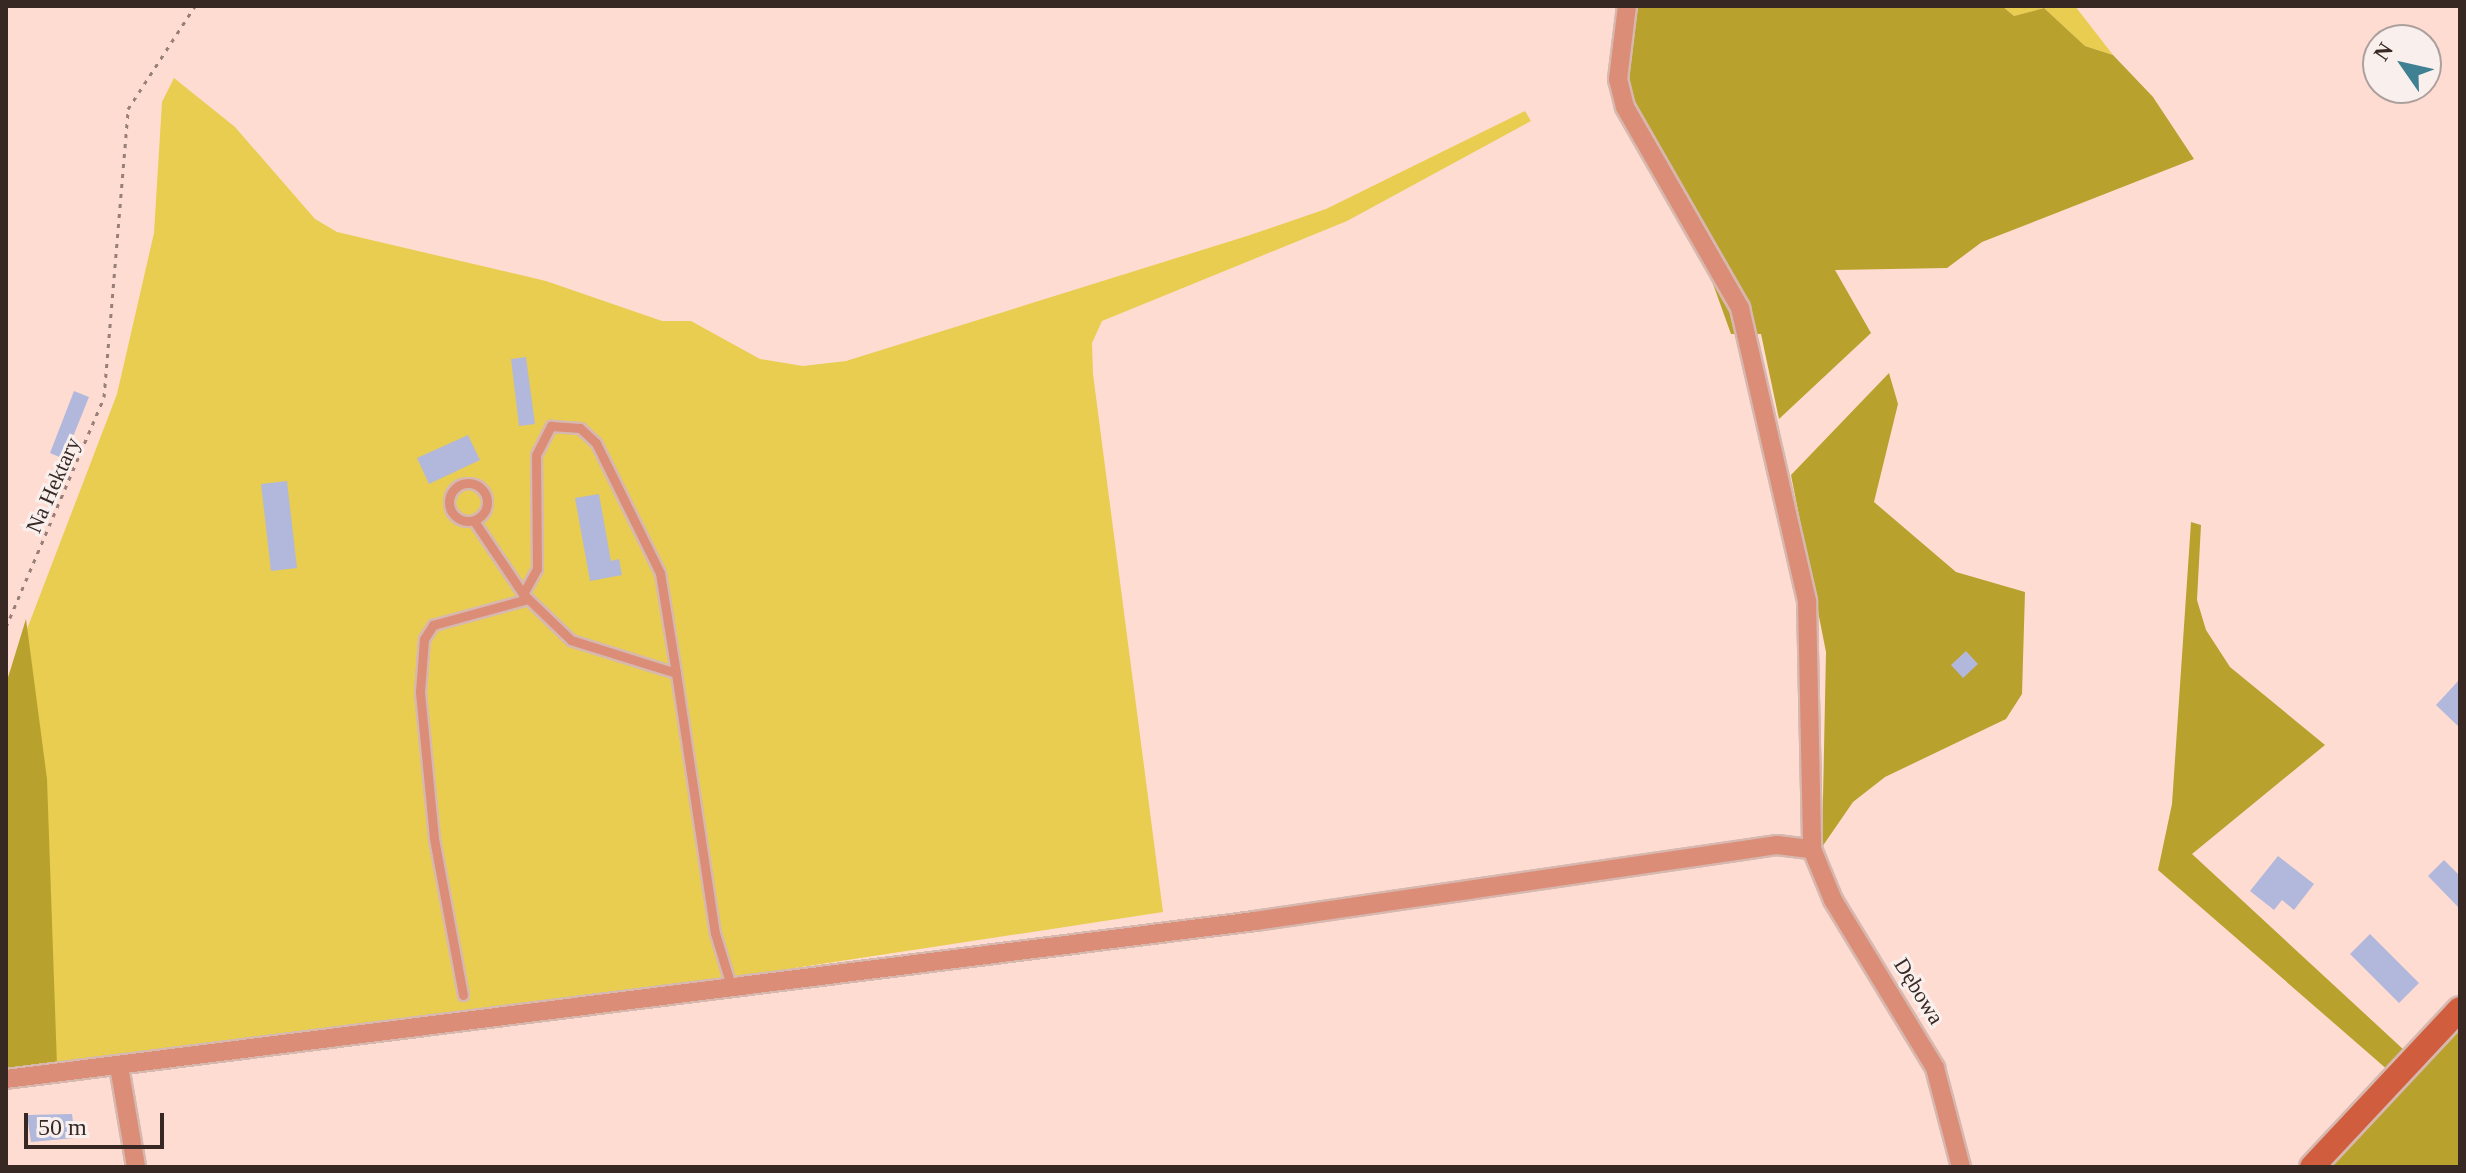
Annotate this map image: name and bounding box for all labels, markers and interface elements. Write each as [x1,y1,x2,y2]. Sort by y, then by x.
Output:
north arrow [2362,24,2442,104]
text: N [2369,38,2398,65]
street label: Na Hektary [20,433,86,537]
street label: Dębowa [1888,953,1950,1029]
scale bar [28,1097,168,1147]
text: 50 m [38,1114,87,1140]

